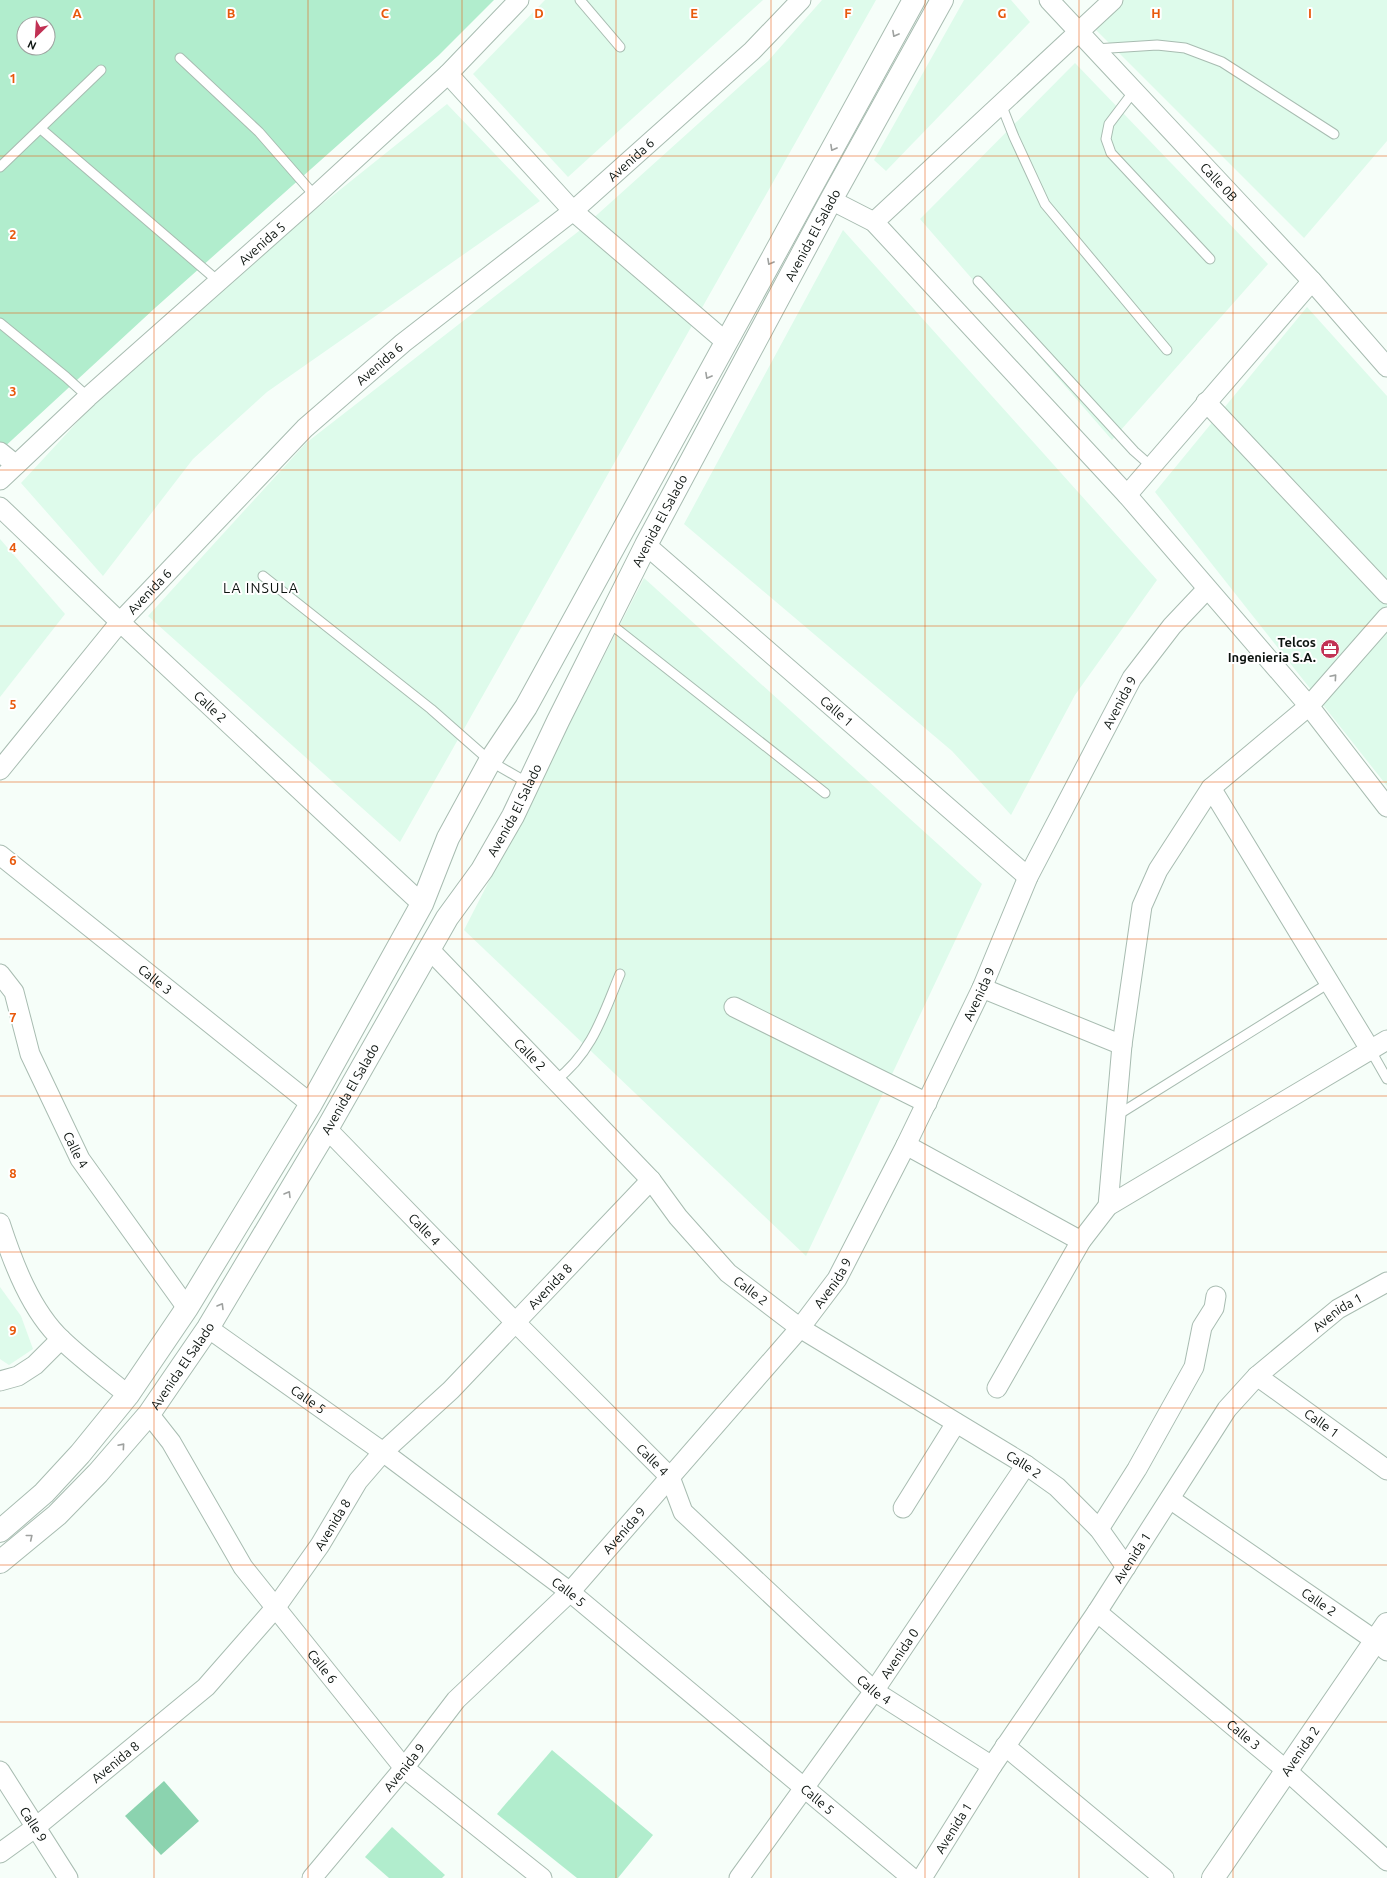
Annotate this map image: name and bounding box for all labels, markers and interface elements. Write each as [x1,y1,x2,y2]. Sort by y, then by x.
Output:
text: A [72,6,82,20]
text: B [227,6,236,20]
text: C [381,6,390,20]
text: D [534,6,544,20]
text: E [690,6,698,20]
text: F [844,6,852,20]
text: G [998,6,1007,20]
text: H [1151,6,1161,20]
text: I [1308,6,1312,20]
north arrow [16,16,56,56]
one-way arrow [893,30,900,37]
text: N [26,38,38,52]
text: 1 [9,71,17,85]
street label: Avenida 6 [605,135,657,184]
one-way arrow [830,144,838,151]
street label: Calle 0B [1198,160,1240,204]
street label: Avenida El Salado [782,186,843,283]
street label: Avenida 5 [236,219,288,267]
text: 2 [9,227,17,241]
one-way arrow [768,258,775,265]
street label: Avenida 6 [353,340,405,388]
one-way arrow [705,372,712,379]
text: 3 [9,384,17,398]
street label: Avenida El Salado [629,472,690,569]
text: 4 [9,540,17,554]
street label: Avenida 6 [125,566,174,617]
district label: LA INSULA [223,580,299,596]
place label: Telcos Ingenieria S.A. [1228,635,1316,664]
office icon: Telcos Ingenieria S.A. [1319,638,1341,660]
street label: Avenida 9 [1100,674,1139,731]
one-way arrow [1330,674,1337,682]
street label: Calle 2 [191,688,230,725]
street label: Calle 1 [818,693,856,729]
text: 5 [9,697,17,711]
street label: Avenida El Salado [484,761,544,859]
text: 6 [9,853,17,867]
street label: Calle 3 [136,962,175,997]
street label: Avenida 9 [960,965,997,1023]
text: 7 [9,1010,17,1024]
street label: Calle 2 [512,1035,549,1073]
street label: Avenida El Salado [319,1041,381,1137]
street label: Calle 4 [61,1129,91,1171]
text: 8 [9,1166,17,1180]
one-way arrow [283,1191,290,1198]
street label: Calle 4 [406,1210,443,1248]
street label: Avenida 9 [811,1255,854,1310]
street label: Avenida 8 [525,1261,575,1312]
street label: Calle 2 [731,1273,771,1308]
street label: Avenida 1 [1310,1290,1364,1334]
one-way arrow [217,1303,224,1310]
street label: Avenida El Salado [147,1320,217,1412]
text: 9 [9,1323,17,1337]
street label: Calle 5 [288,1382,328,1416]
street label: Calle 1 [1302,1406,1342,1440]
street label: Calle 4 [634,1441,671,1478]
one-way arrow [117,1443,125,1451]
street label: Calle 2 [1004,1448,1044,1481]
street label: Avenida 8 [312,1496,353,1553]
street label: Avenida 9 [600,1504,648,1556]
street label: Avenida 1 [1111,1530,1153,1585]
one-way arrow [26,1535,33,1542]
street label: Calle 5 [549,1574,589,1609]
street label: Calle 2 [1299,1585,1339,1619]
street label: Avenida 0 [878,1626,921,1681]
street label: Calle 6 [305,1647,340,1686]
street label: Calle 4 [854,1672,894,1707]
street label: Calle 3 [1224,1717,1263,1752]
street label: Avenida 2 [1278,1723,1322,1778]
street label: Avenida 8 [89,1738,142,1785]
street label: Avenida 9 [381,1741,427,1794]
street label: Calle 5 [798,1781,837,1817]
street label: Avenida 1 [932,1800,974,1856]
street label: Calle 9 [17,1804,50,1844]

